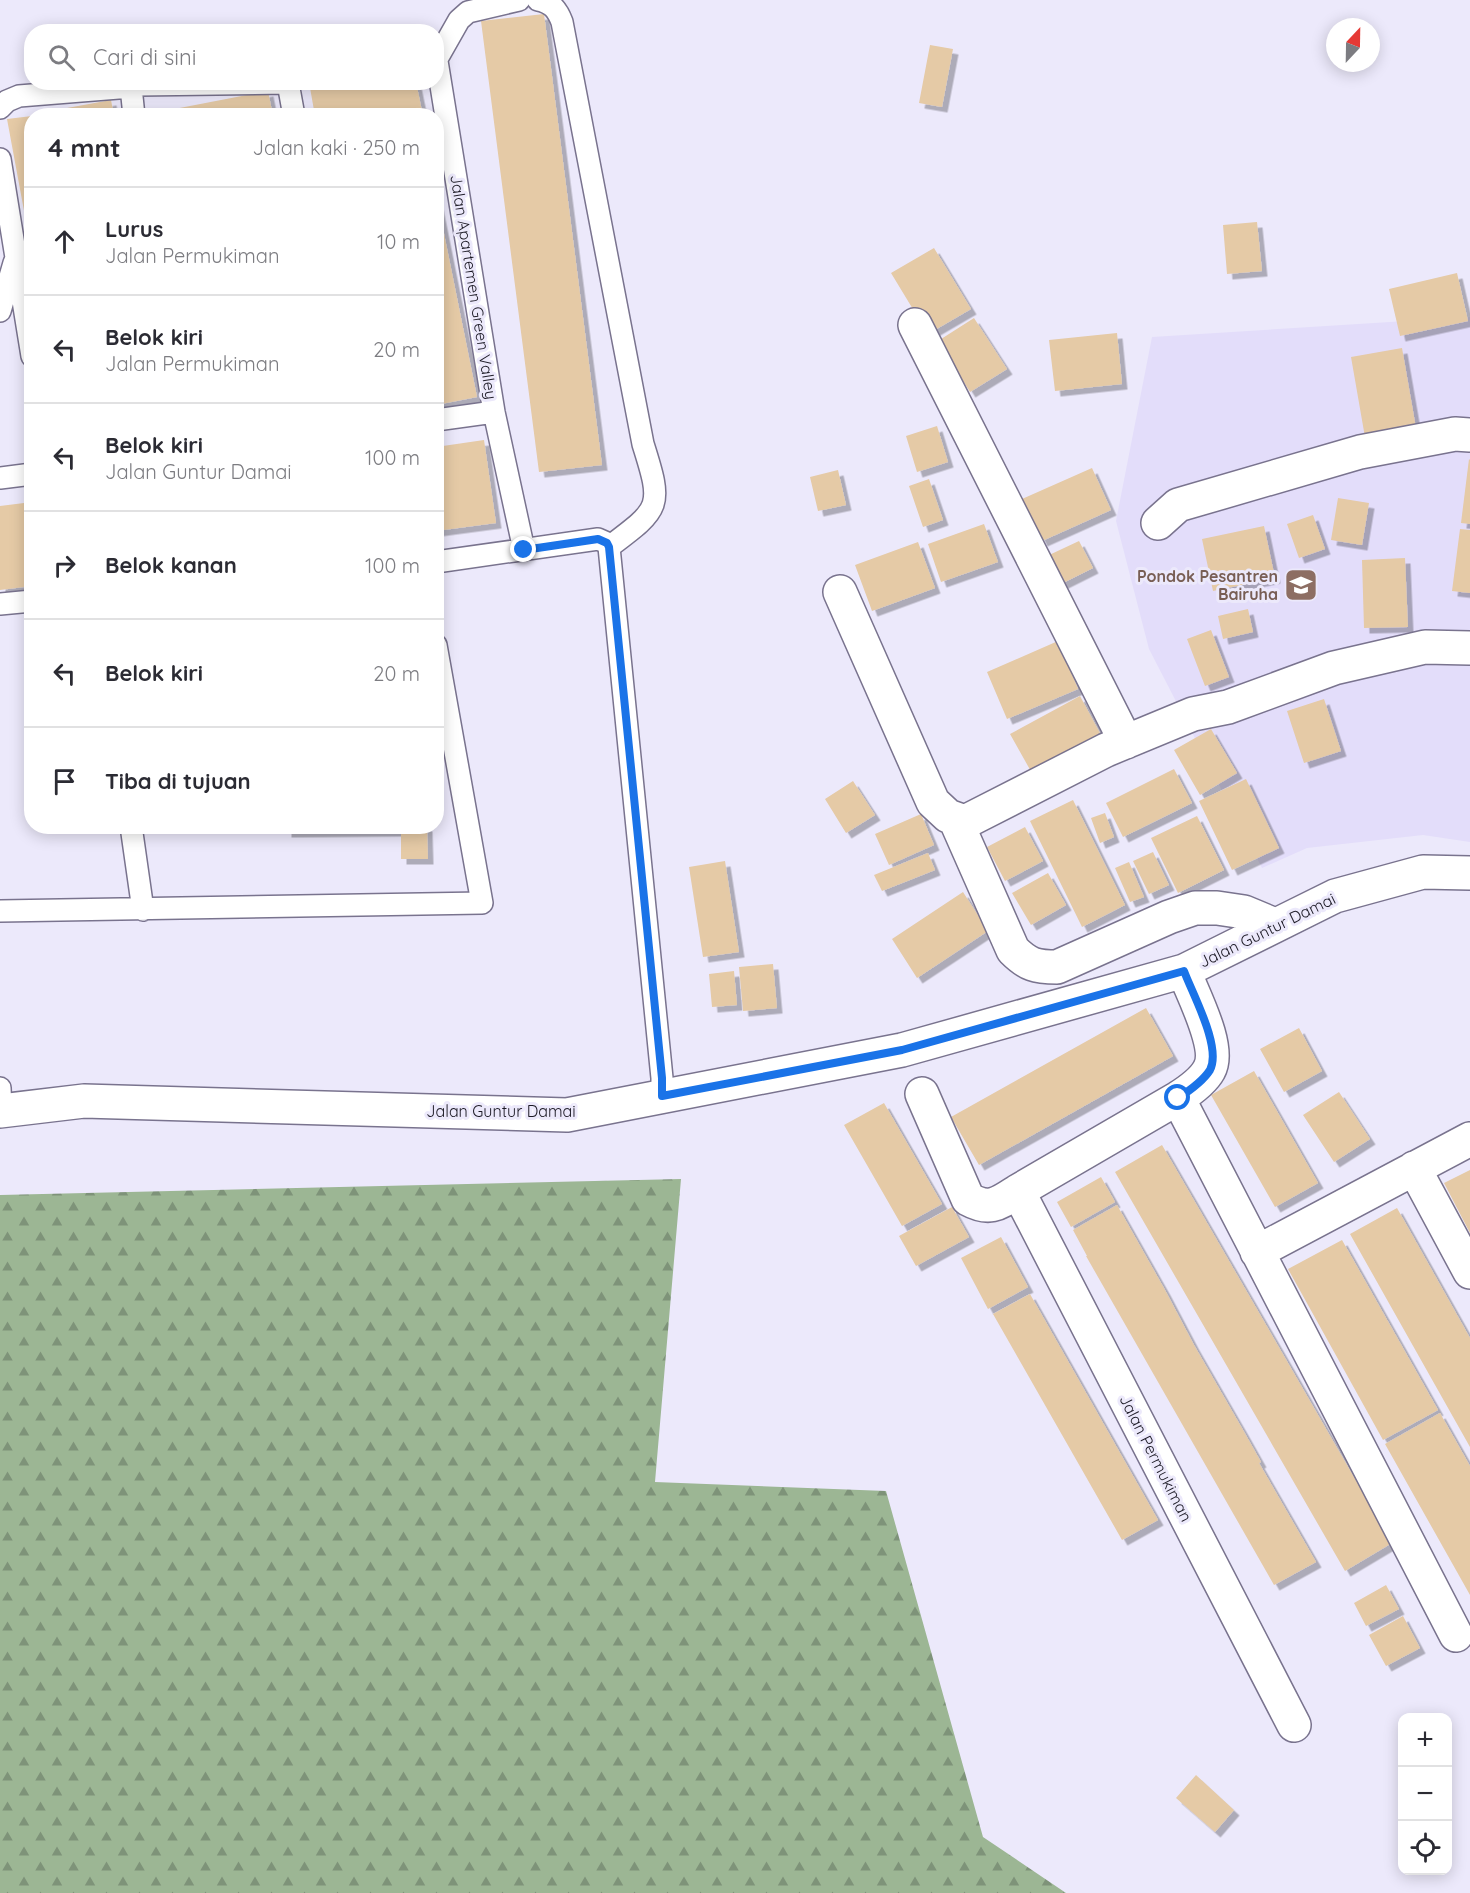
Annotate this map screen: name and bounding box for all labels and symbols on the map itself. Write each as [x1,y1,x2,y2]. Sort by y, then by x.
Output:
north arrow [1326,18,1380,72]
street label: Jalan Apartemen Green Valley [446,173,502,401]
route end [510,536,536,562]
place label: Pondok Pesantren Bairuha [1137,566,1278,604]
school or university icon: Pondok Pesantren Bairuha [1283,567,1319,603]
street label: Jalan Guntur Damai [1196,888,1338,972]
route start [1164,1084,1190,1110]
street label: Jalan Guntur Damai [426,1101,576,1121]
street label: Jalan Permukiman [1115,1391,1197,1525]

